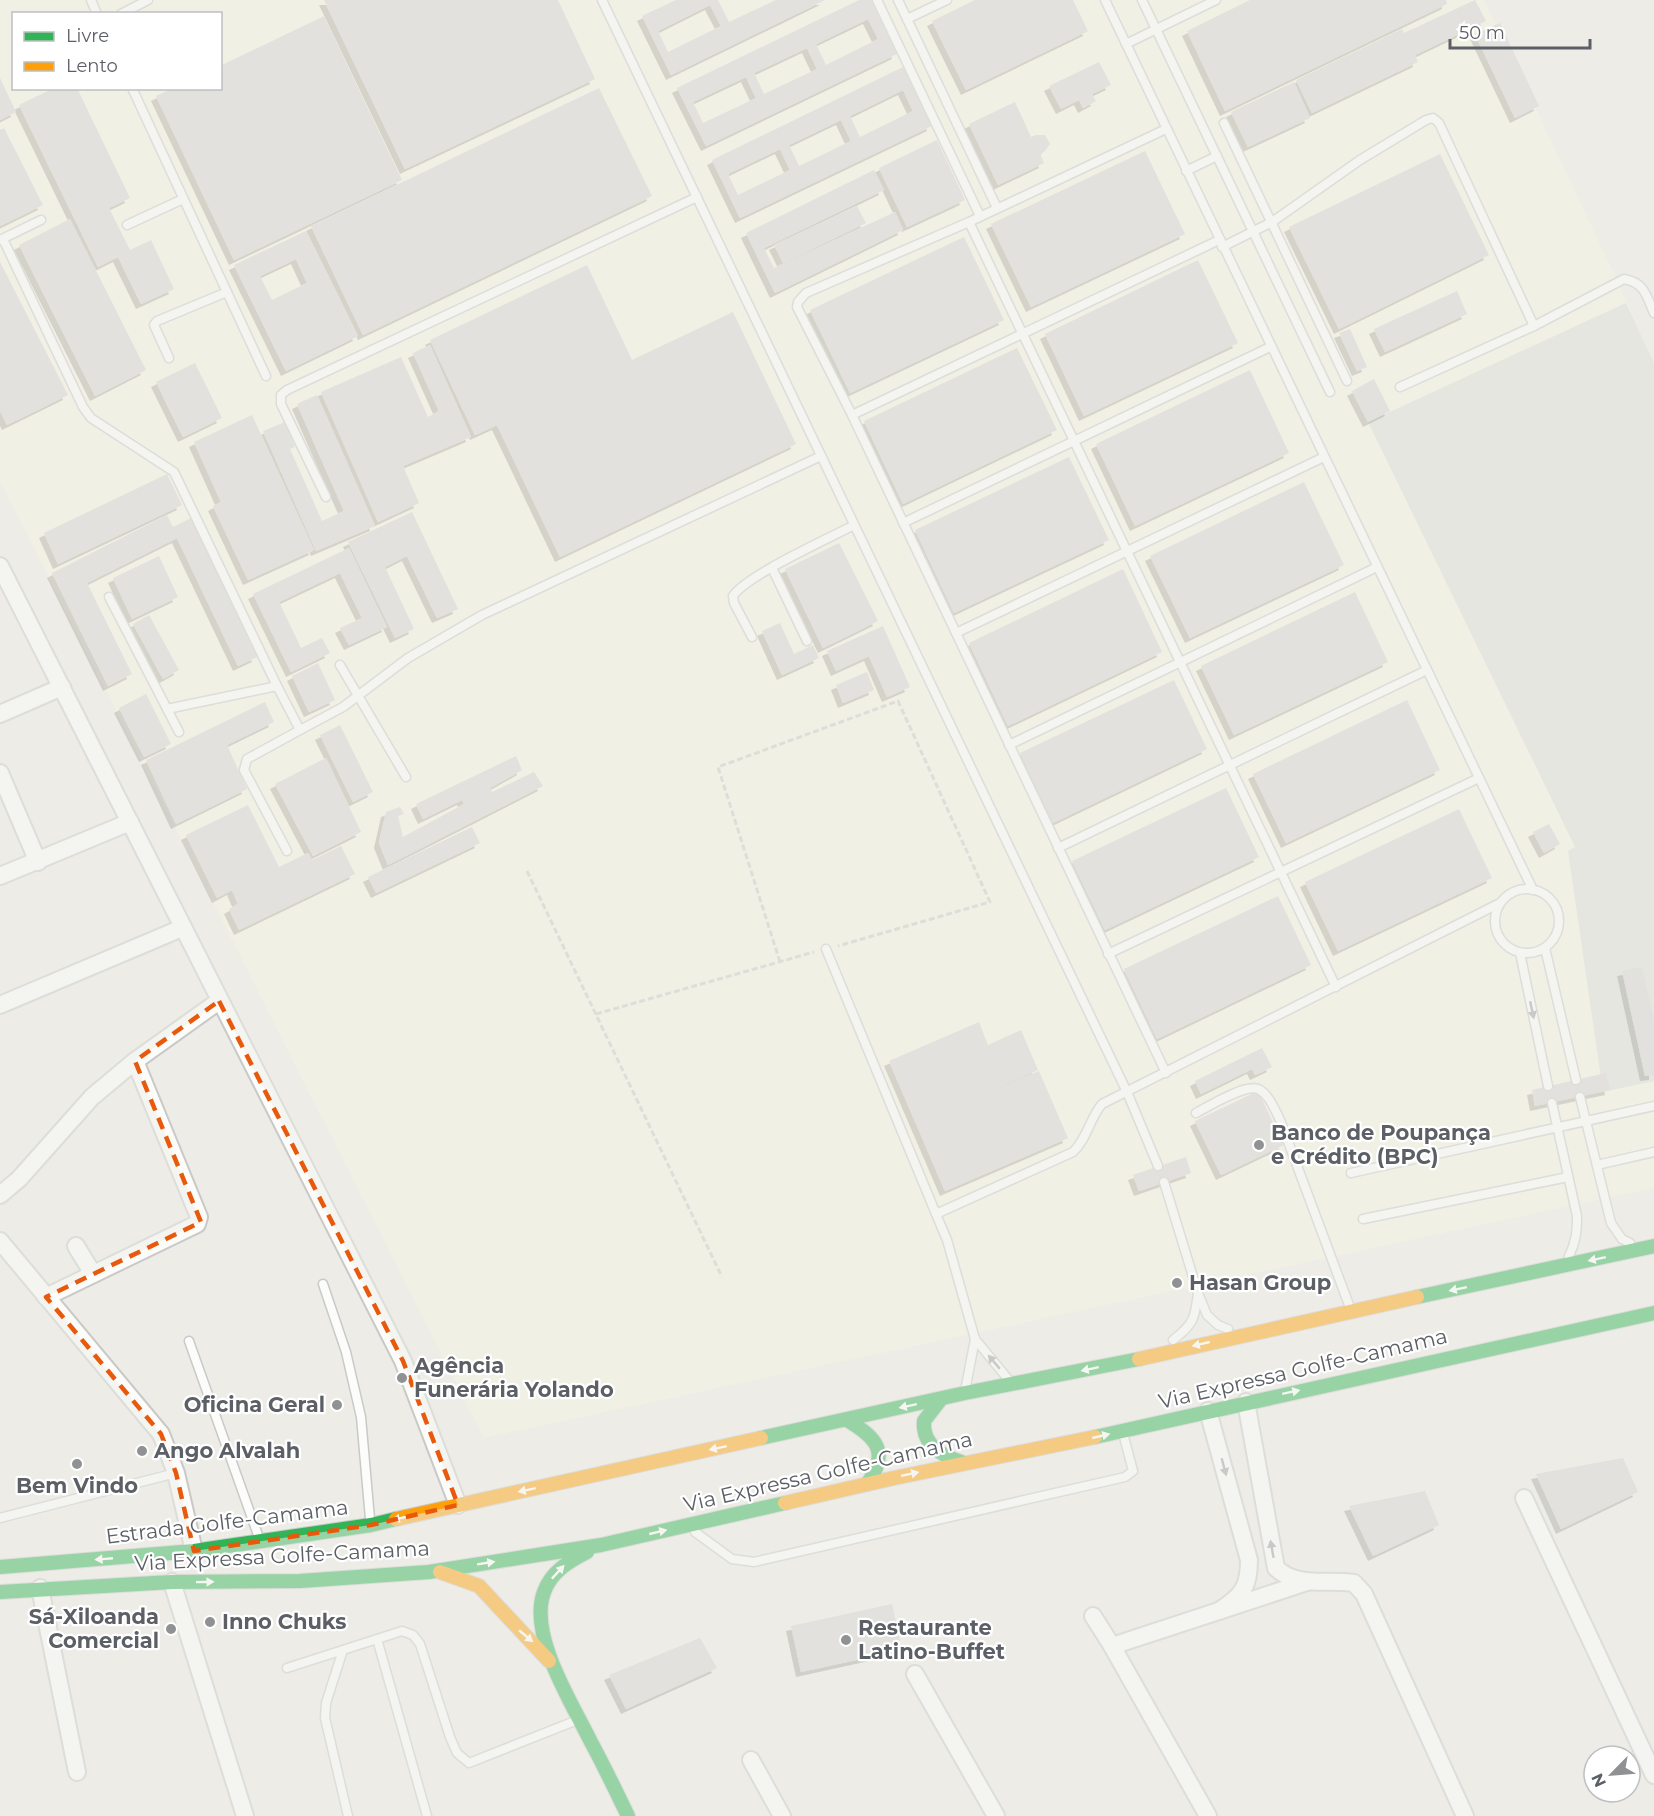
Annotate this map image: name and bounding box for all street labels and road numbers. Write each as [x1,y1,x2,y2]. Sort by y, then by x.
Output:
street label: Via Expressa Golfe-Camama [1156,1323,1450,1414]
street label: Via Expressa Golfe-Camama [681,1426,975,1517]
street label: Estrada Golfe-Camama [104,1494,350,1549]
street label: Via Expressa Golfe-Camama [134,1535,430,1576]

